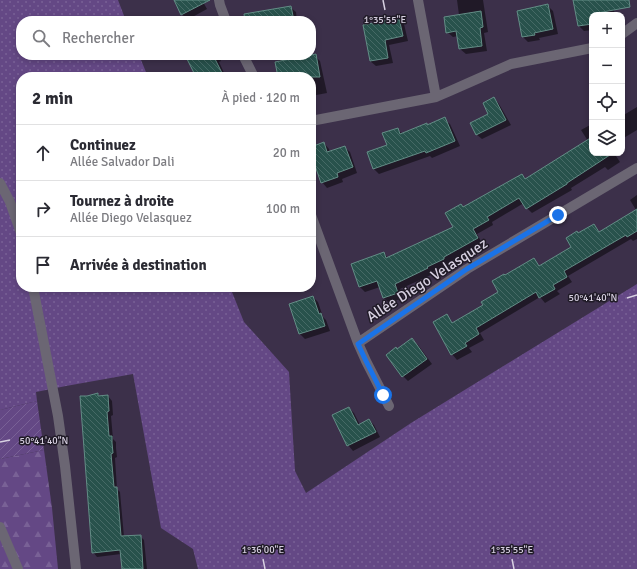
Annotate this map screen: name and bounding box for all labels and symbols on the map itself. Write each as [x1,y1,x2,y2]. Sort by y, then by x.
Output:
text: 1°35'55"E [364,14,406,26]
route end [549,206,567,224]
street label: Allée Diego Velasquez [363,234,491,326]
text: 50°41'40"N [569,292,617,304]
route start [374,386,392,404]
text: 50°41'40"N [20,435,68,447]
text: 1°36'00"E [242,544,284,556]
text: 1°35'55"E [491,544,533,556]

